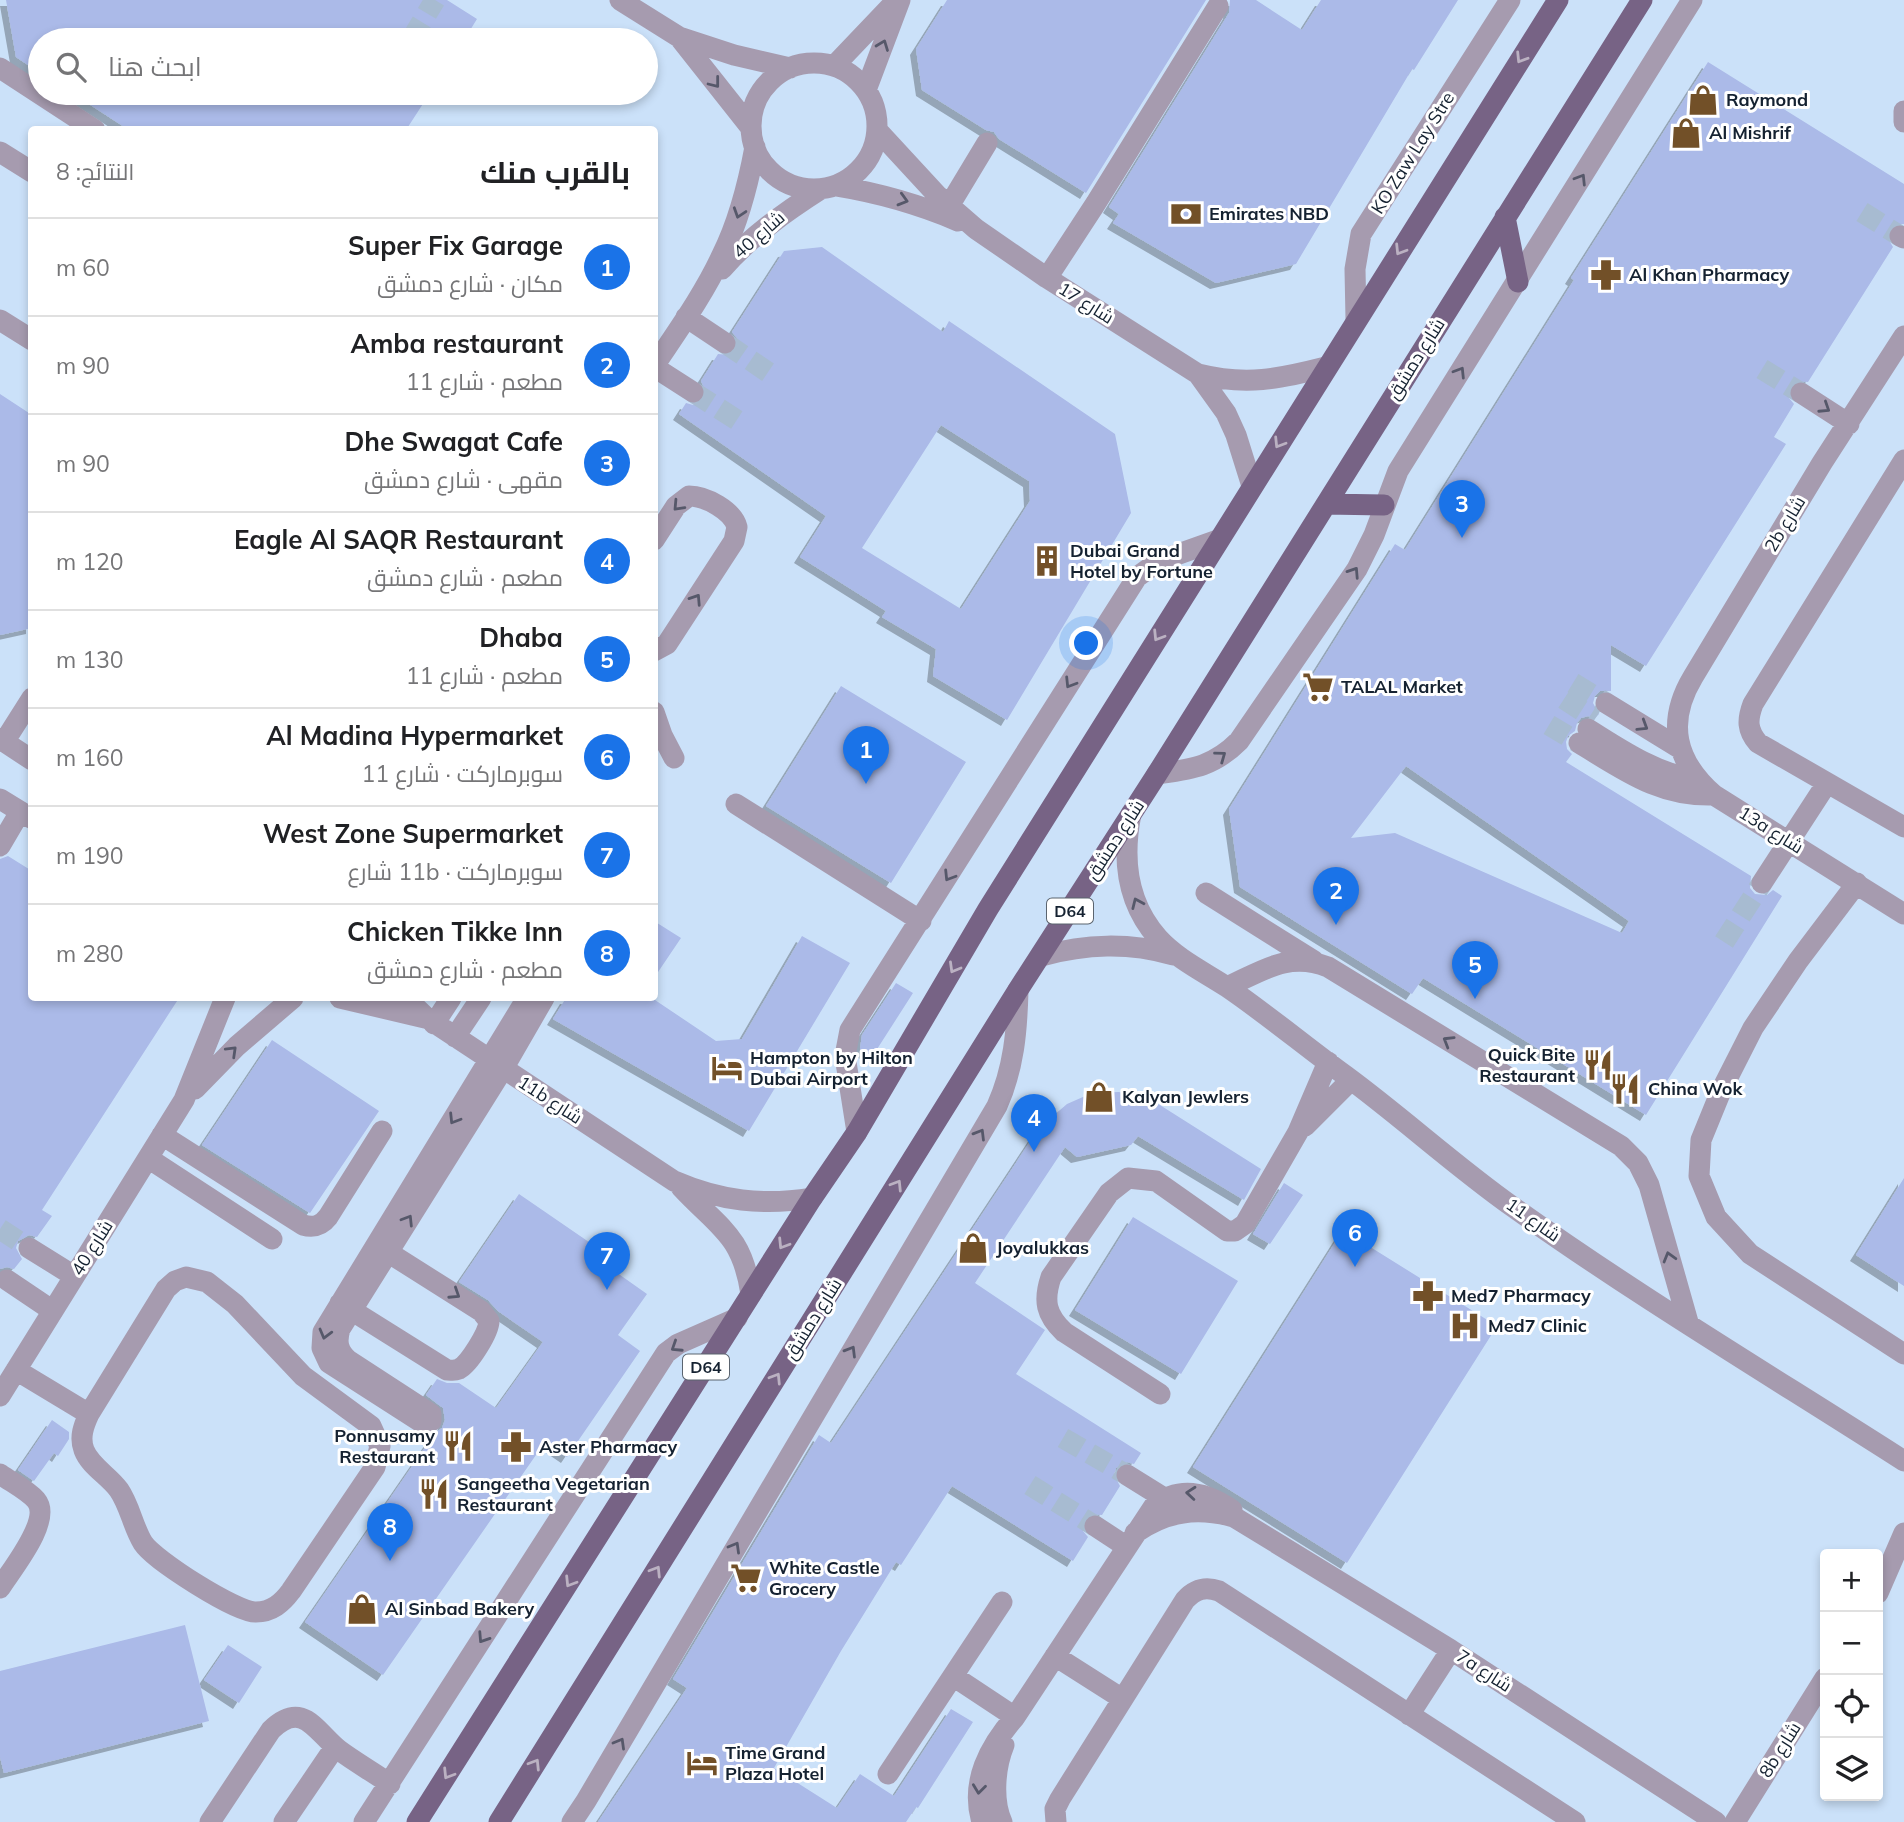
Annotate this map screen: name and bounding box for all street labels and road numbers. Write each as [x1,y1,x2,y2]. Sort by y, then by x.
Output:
street label: KO Zaw Lay Stre [1366,87,1459,218]
street label: شارع 40 [728,206,790,264]
street label: شارع 17 [1054,277,1118,329]
street label: شارع دمشق [1382,314,1450,404]
street label: 2b شارع [1759,492,1811,556]
street label: شارع دمشق [1080,795,1150,885]
street label: 13a شارع [1734,801,1808,859]
road number: D64 [1047,898,1093,923]
street label: 11b شارع [513,1070,587,1130]
street label: شارع 11 [1501,1193,1565,1247]
street label: شارع 40 [66,1216,118,1280]
street label: شارع دمشق [779,1274,847,1364]
road number: D64 [683,1354,729,1380]
street label: 7a شارع [1452,1644,1516,1698]
street label: 8b شارع [1754,1718,1806,1782]

